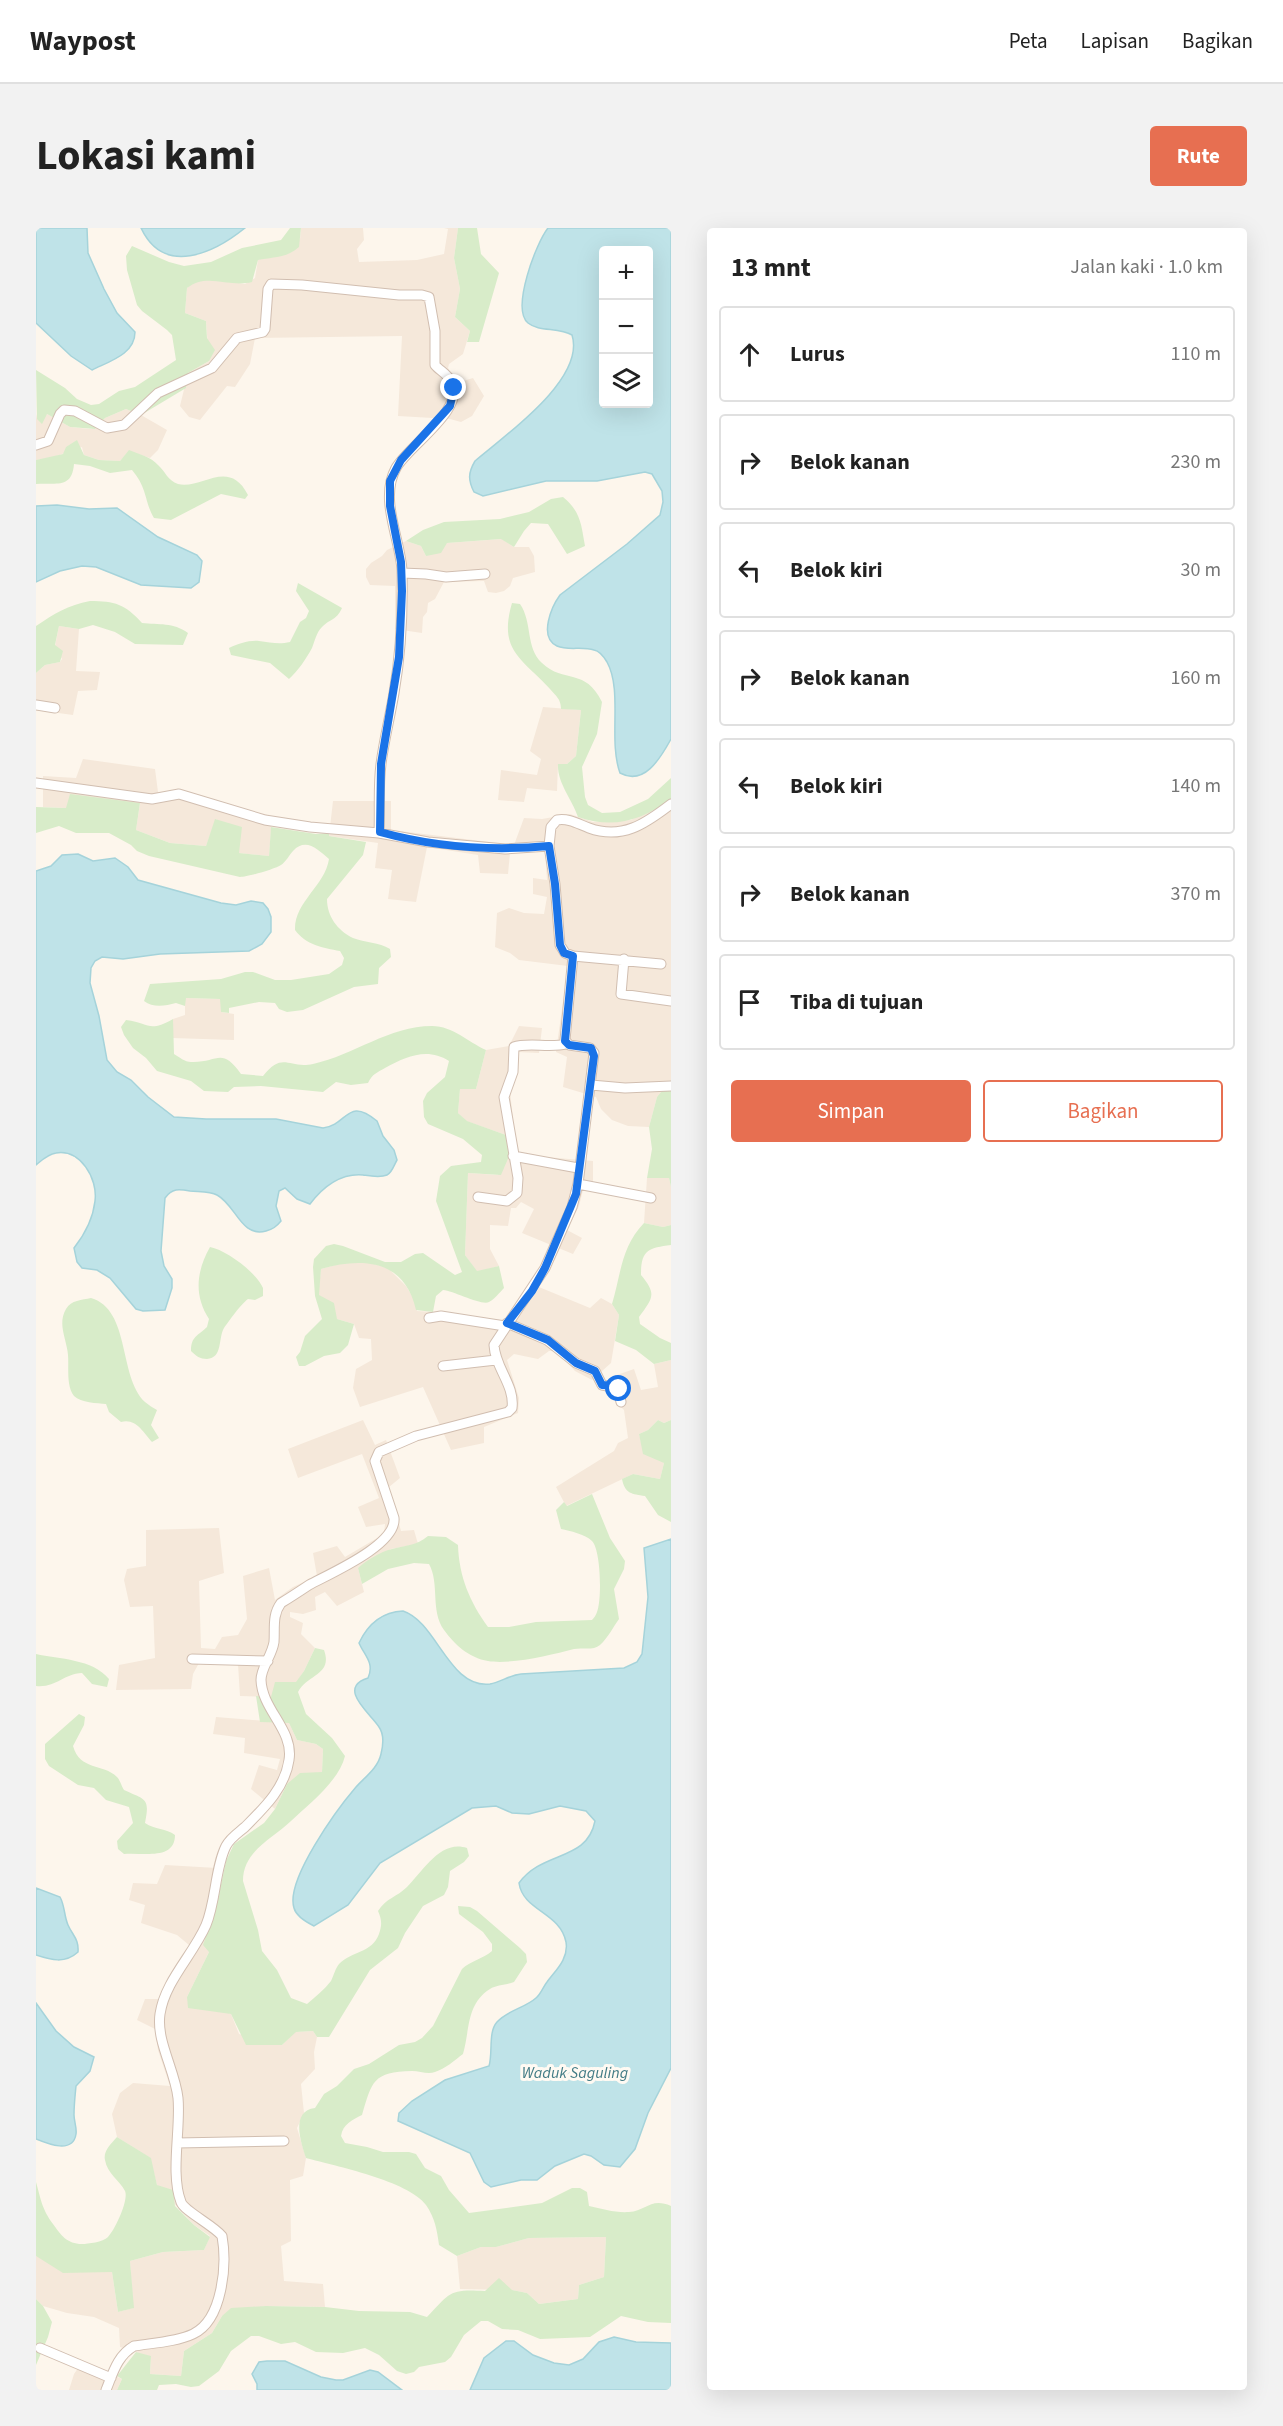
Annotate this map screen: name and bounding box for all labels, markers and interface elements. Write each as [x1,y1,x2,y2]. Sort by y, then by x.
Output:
text: Waypost [30,21,136,61]
text: Peta [1009,26,1048,56]
text: Lapisan [1081,26,1149,56]
text: Bagikan [1182,26,1253,56]
text: Lokasi kami [36,126,256,186]
button: Rute [1150,126,1247,186]
map controls [599,246,653,408]
button: + [599,246,653,300]
text: 13 mnt [731,249,811,286]
text: Jalan kaki · 1.0 km [1070,253,1223,281]
button: − [599,300,653,354]
icon: ahead [733,338,766,371]
text: Lurus [790,338,845,370]
text: 110 m [1171,340,1221,368]
button: layers [599,354,653,408]
route end [440,374,466,400]
icon: right [733,446,766,479]
text: Belok kanan [790,446,910,478]
text: 230 m [1171,448,1221,476]
icon: left [733,554,766,587]
text: Belok kiri [790,554,883,586]
text: 30 m [1181,556,1221,584]
icon: right [733,662,766,695]
text: Belok kanan [790,662,910,694]
text: 160 m [1171,664,1221,692]
icon: left [733,770,766,803]
text: Belok kiri [790,770,883,802]
text: 140 m [1171,772,1221,800]
icon: right [733,878,766,911]
text: Belok kanan [790,878,910,910]
text: 370 m [1171,880,1221,908]
icon: arrive [733,986,766,1019]
text: Tiba di tujuan [790,986,923,1018]
button: Simpan [731,1080,971,1142]
button: Bagikan [983,1080,1223,1142]
route start [605,1375,631,1401]
water label: Waduk Saguling [522,2062,628,2084]

